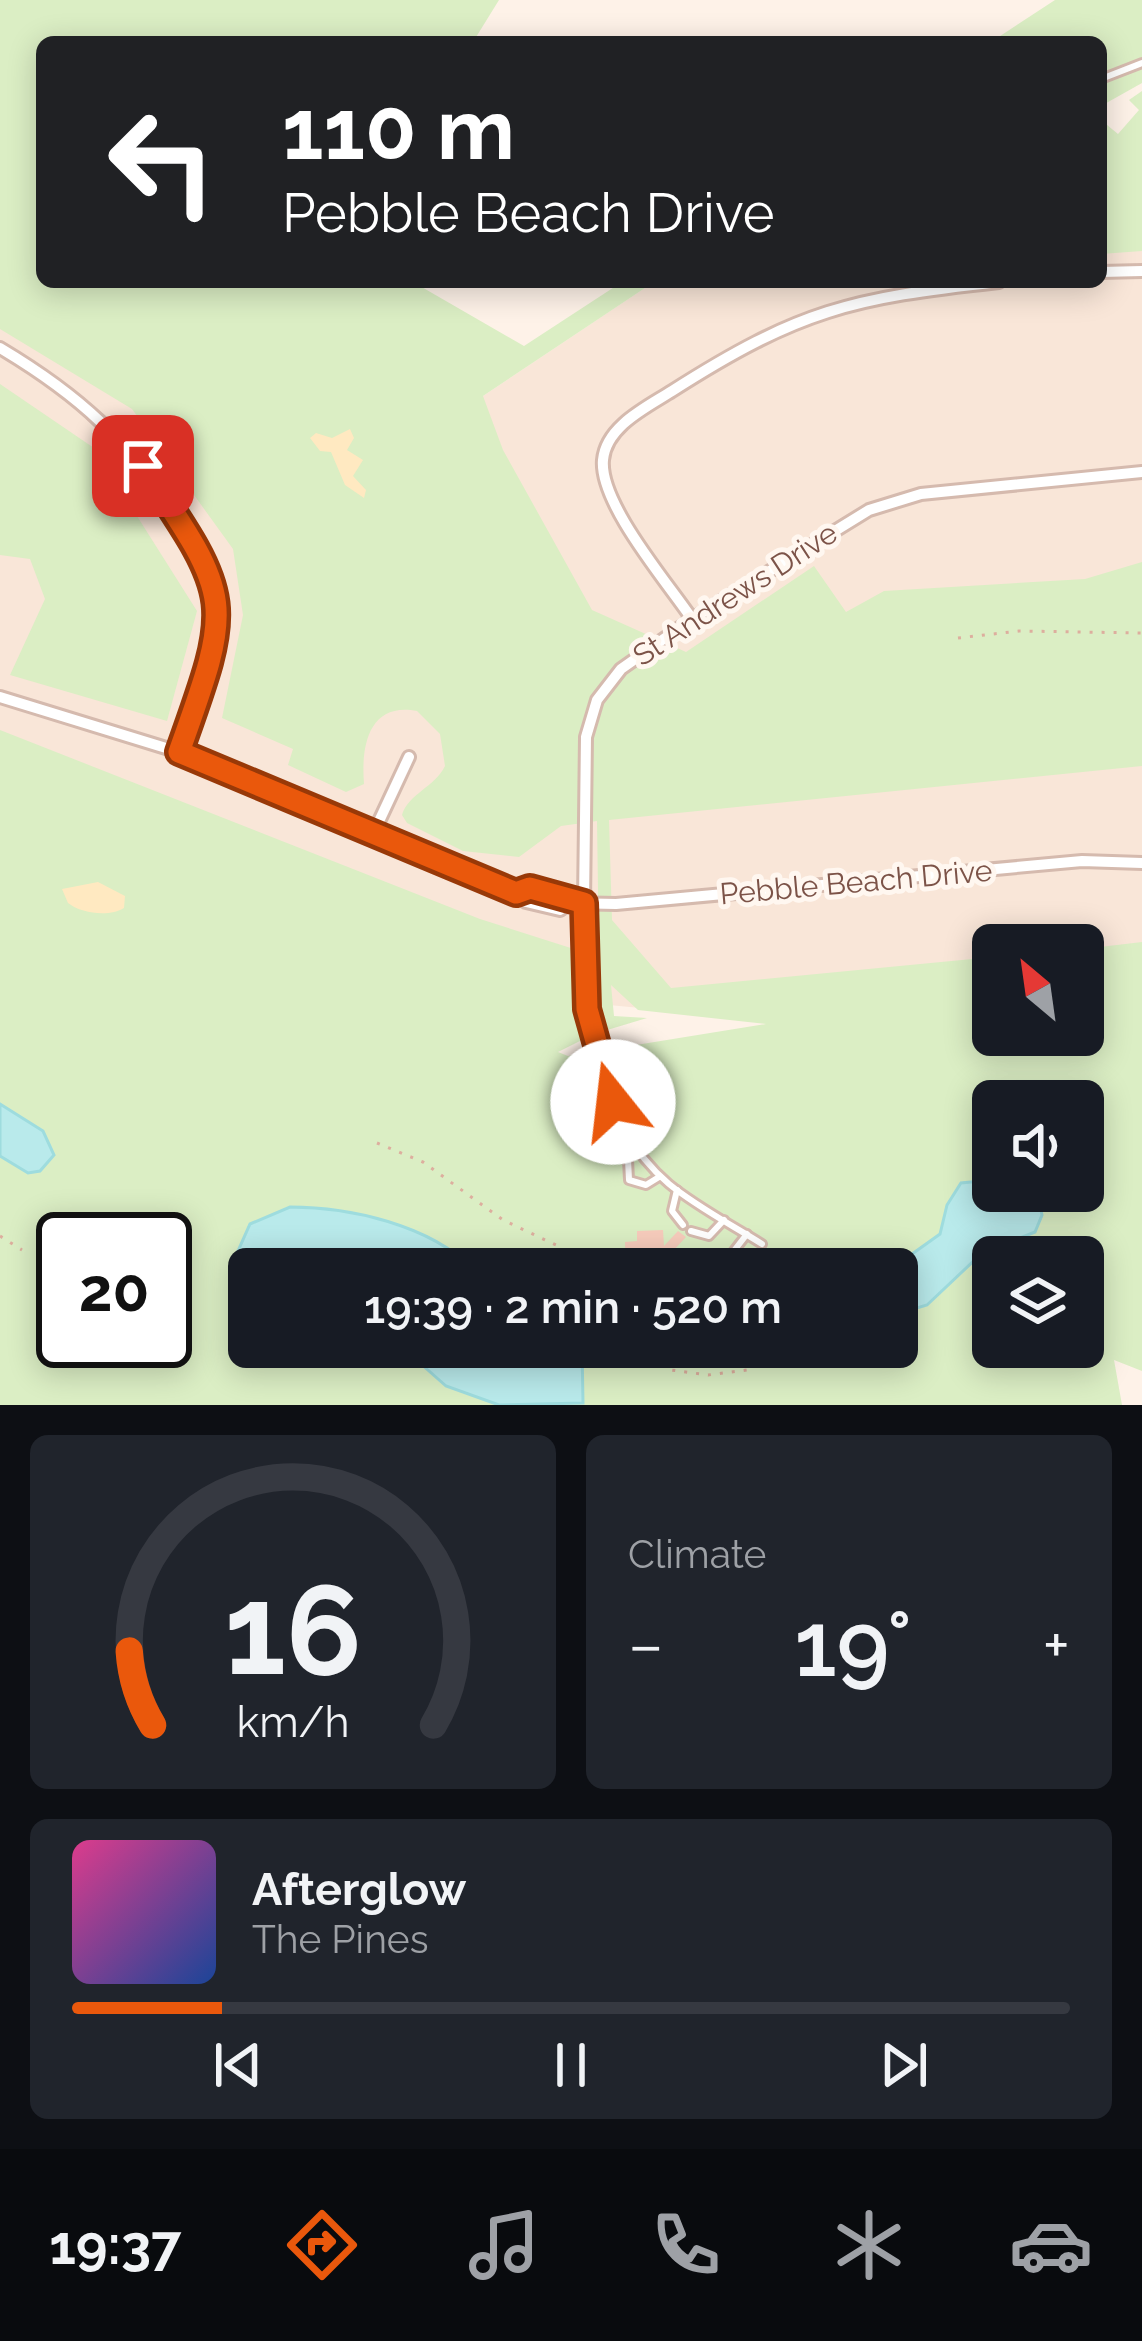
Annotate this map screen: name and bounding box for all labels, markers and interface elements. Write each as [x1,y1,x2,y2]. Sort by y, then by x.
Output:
text: 110 m [282,80,515,179]
icon: left [84,84,240,240]
text: Pebble Beach Drive [282,181,774,245]
pin [92,415,194,517]
icon: arrive [110,433,176,499]
street label: St Andrews Drive [626,515,844,673]
street label: Pebble Beach Drive [718,853,994,911]
north arrow [972,924,1104,1056]
map controls [972,924,1104,1368]
position arrow [550,1039,676,1165]
button: sound [972,1080,1104,1212]
speed limit sign: 20 [36,1212,192,1368]
button: layers [972,1236,1104,1368]
text: 19:39 · 2 min · 520 m [364,1281,782,1334]
text: Climate [628,1531,766,1577]
text: 16 [224,1557,362,1703]
text: 19° [794,1591,912,1697]
text: − [628,1606,664,1683]
text: + [1043,1606,1070,1683]
text: km/h [236,1697,350,1747]
text: Afterglow [252,1863,466,1916]
text: The Pines [252,1916,429,1962]
icon: previous [205,2032,271,2098]
icon: pause [538,2032,604,2098]
icon: next [871,2032,937,2098]
icon: directions [280,2203,364,2287]
icon: music [462,2203,546,2287]
icon: phone [644,2203,728,2287]
icon: climate [827,2203,911,2287]
icon: car [1009,2203,1093,2287]
text: 19:37 [49,2213,181,2277]

